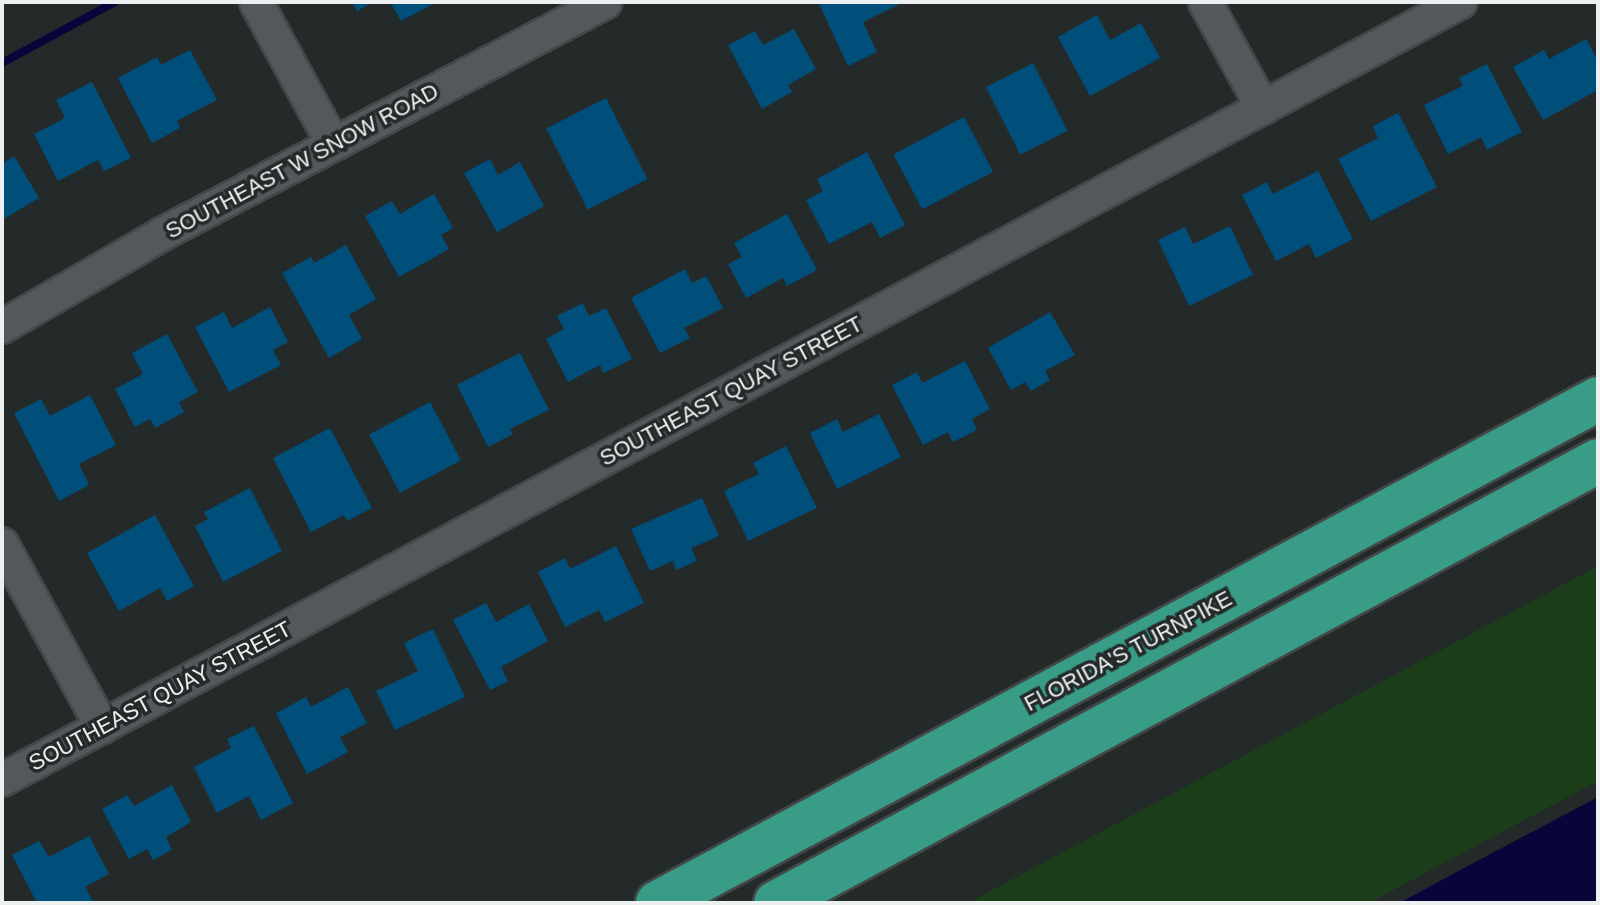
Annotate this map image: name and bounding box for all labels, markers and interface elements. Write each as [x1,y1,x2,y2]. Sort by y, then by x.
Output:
street label: SOUTHEAST W SNOW ROAD [161,78,443,244]
street label: SOUTHEAST QUAY STREET [595,310,867,472]
street label: FLORIDA'S TURNPIKE [1020,585,1236,717]
street label: SOUTHEAST QUAY STREET [24,615,296,777]

